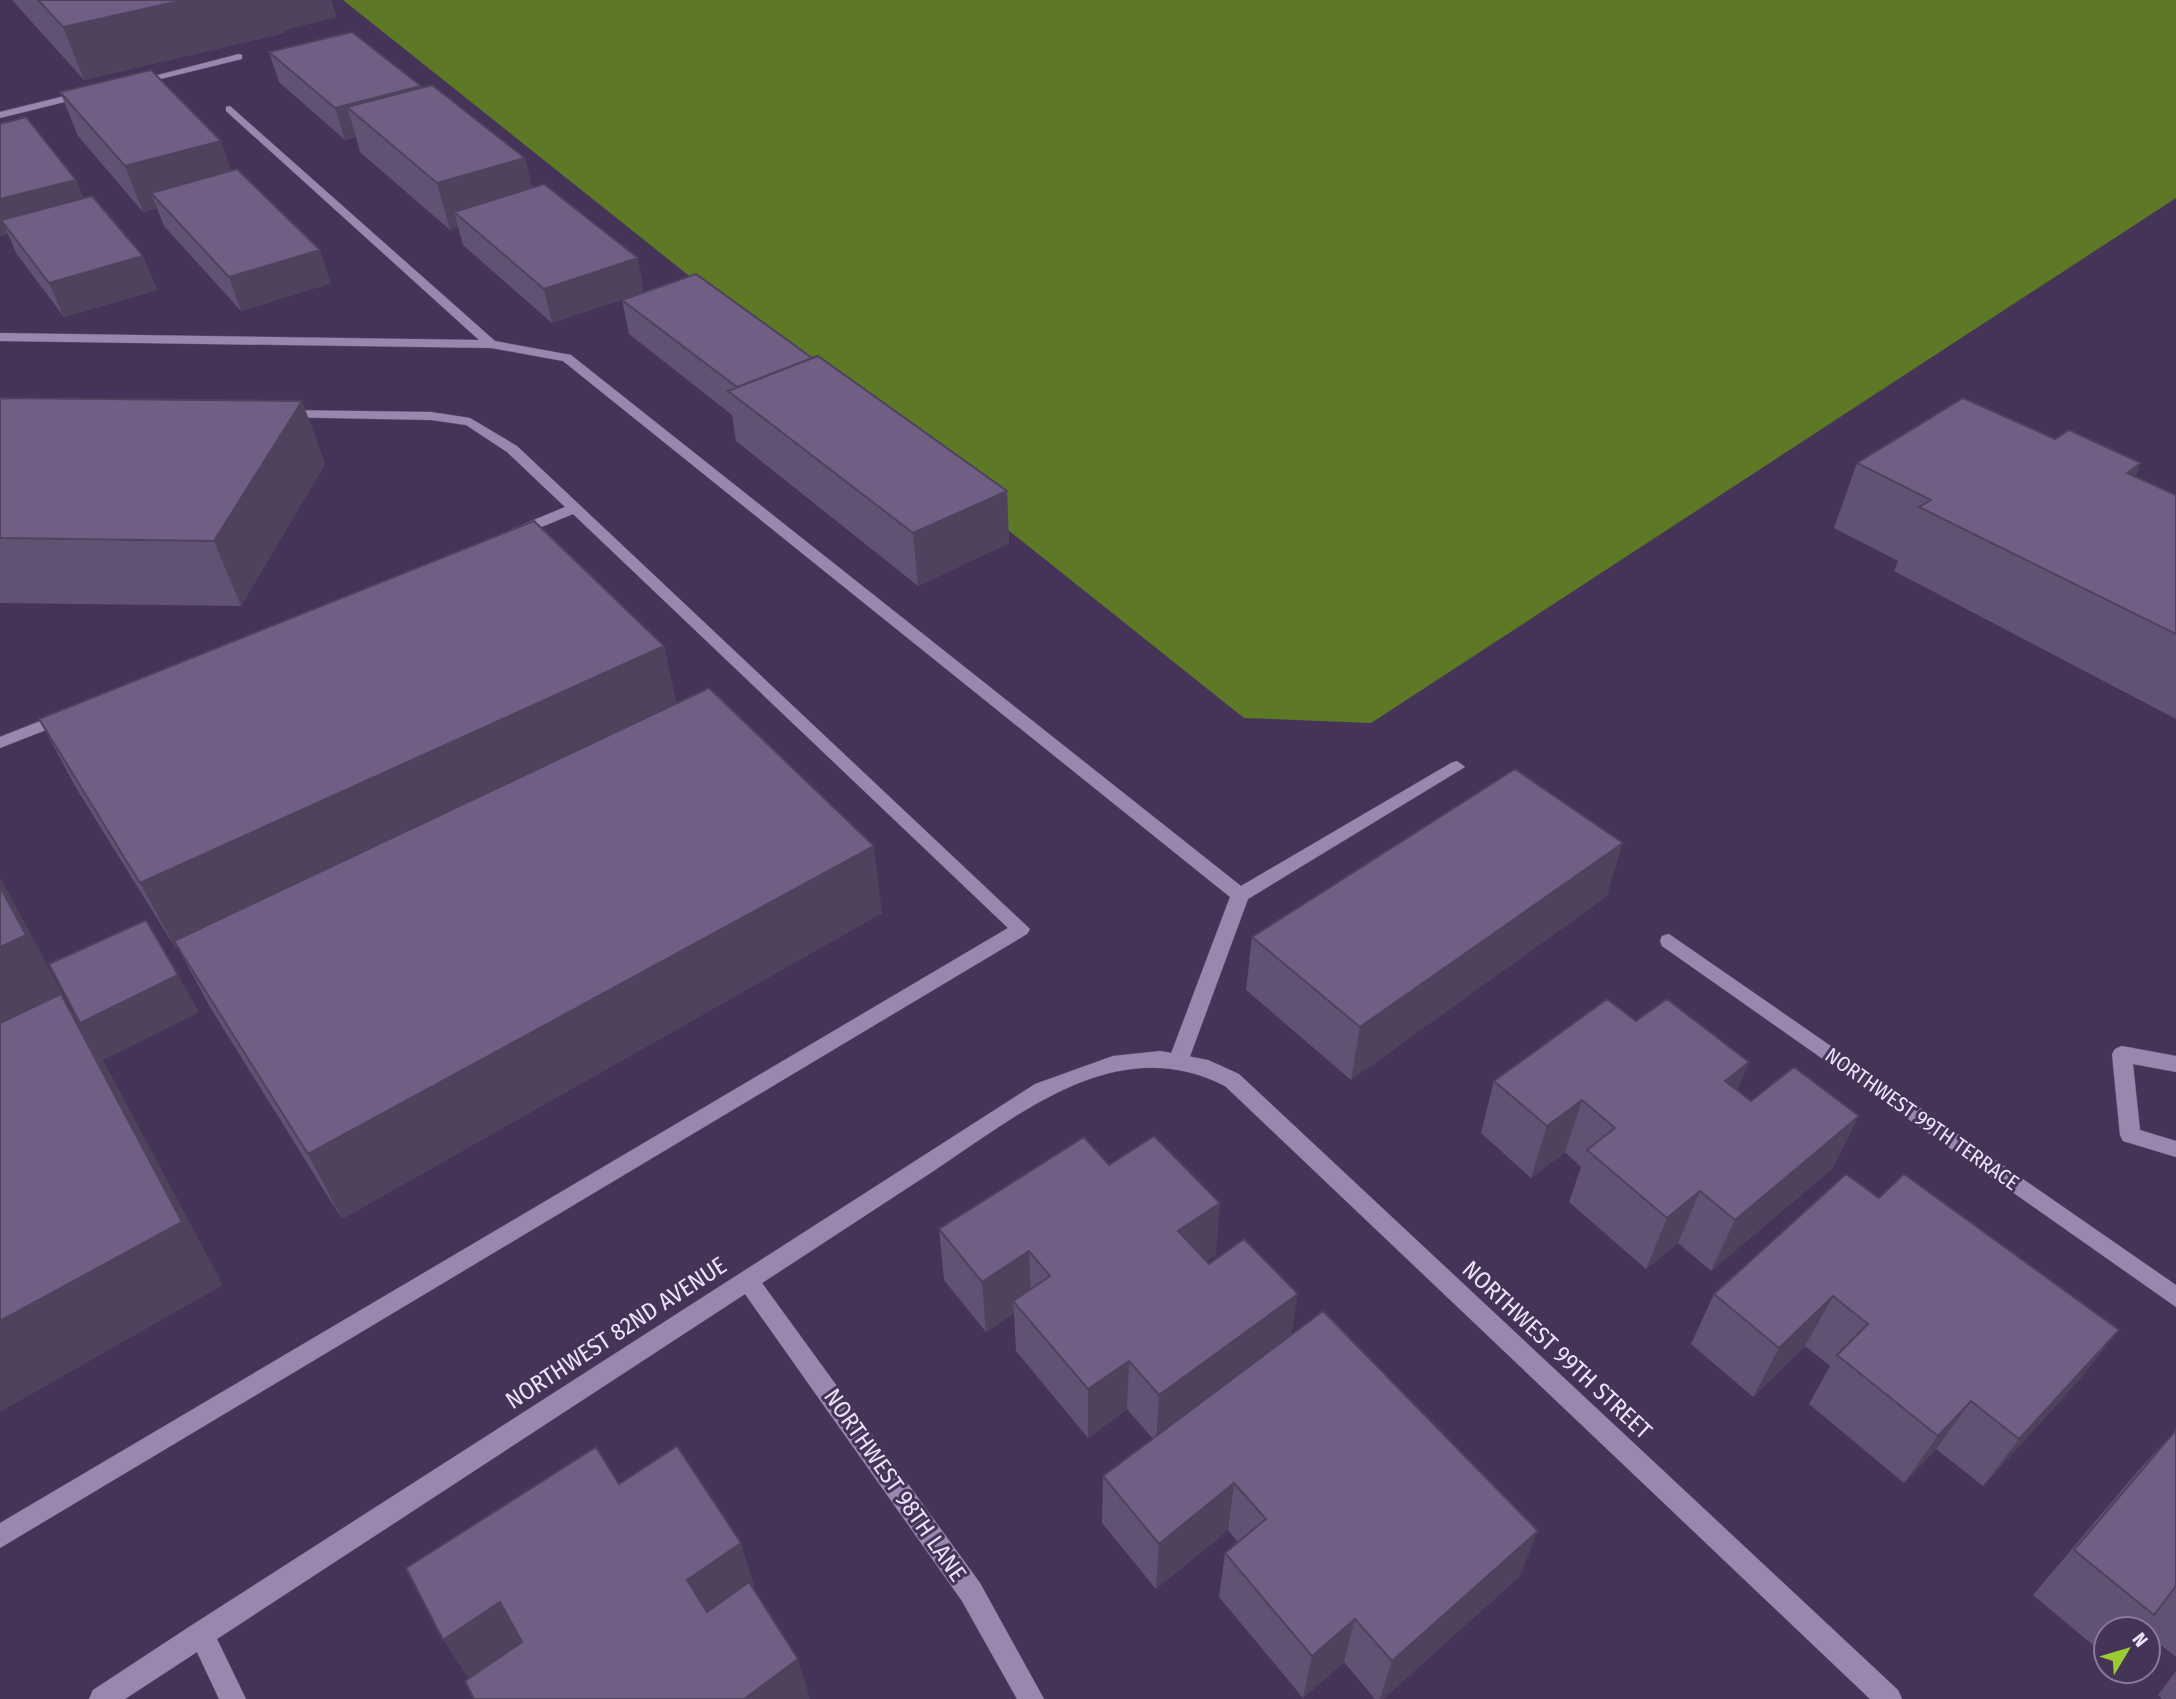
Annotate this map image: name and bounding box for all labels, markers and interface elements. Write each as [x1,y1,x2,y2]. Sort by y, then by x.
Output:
street label: NORTHWEST 99TH TERRACE [1820,1042,2024,1196]
street label: NORTHWEST 82ND AVENUE [500,1251,732,1415]
street label: NORTHWEST 99TH STREET [1457,1255,1657,1445]
street label: NORTHWEST 98TH LANE [818,1383,972,1587]
north arrow [2092,1615,2162,1685]
text: N [2127,1628,2153,1651]

